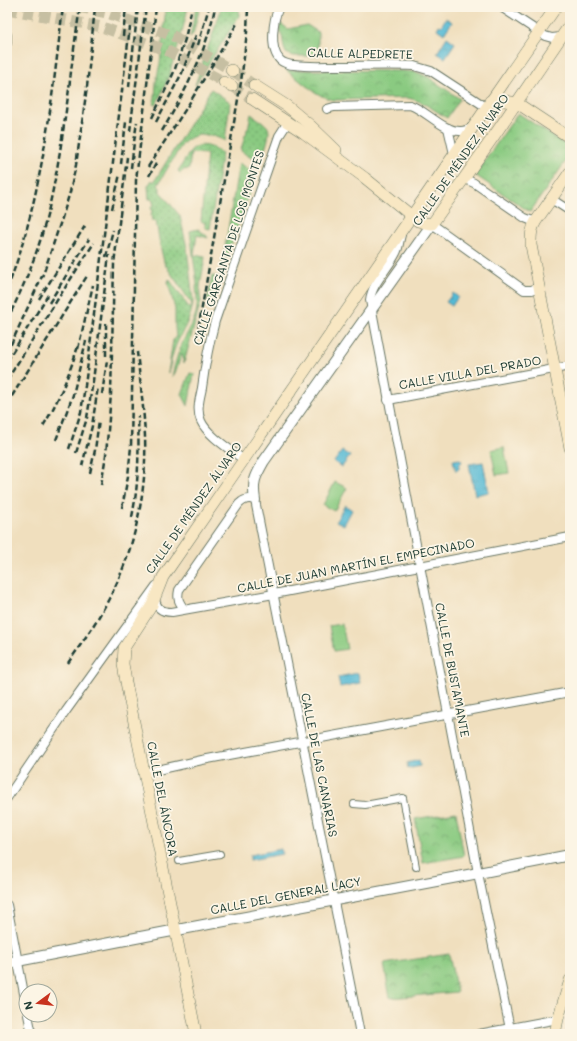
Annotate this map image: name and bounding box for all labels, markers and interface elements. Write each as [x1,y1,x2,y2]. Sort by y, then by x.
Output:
street label: CALLE ALPEDRETE [307,44,413,62]
street label: CALLE DE MÉNDEZ ÁLVARO [408,90,512,229]
street label: CALLE GARGANTA DE LOS MONTES [189,148,267,347]
street label: CALLE VILLA DEL PRADO [397,352,542,392]
street label: CALLE DE MÉNDEZ ÁLVARO [141,438,245,577]
street label: CALLE DE JUAN MARTÍN EL EMPECINADO [236,534,476,596]
street label: CALLE DE BUSTAMANTE [432,601,474,739]
street label: CALLE DE LAS CANARIAS [298,691,342,838]
street label: CALLE DEL ÁNCORA [144,740,182,858]
street label: CALLE DEL GENERAL LACY [209,872,363,918]
north arrow [18,983,58,1023]
text: N [20,1000,36,1012]

